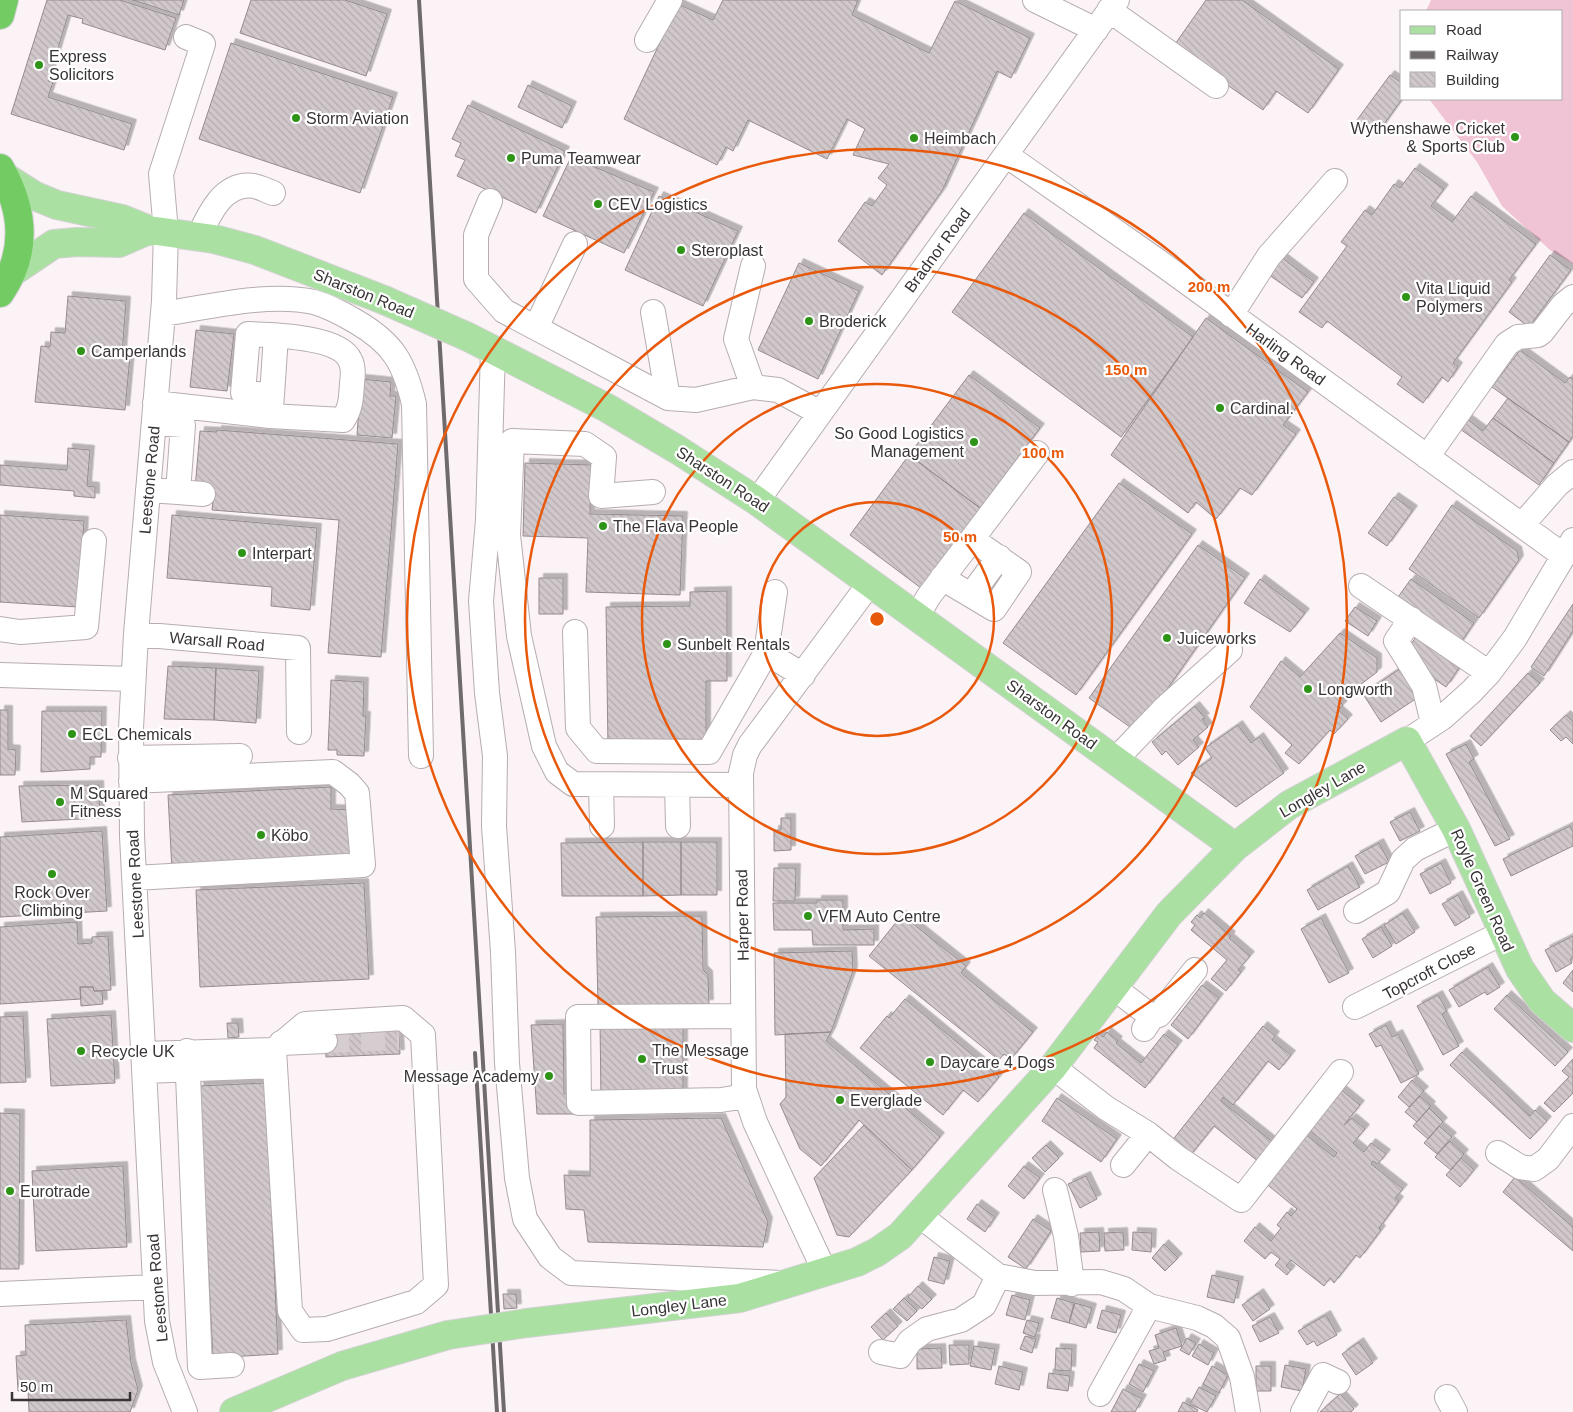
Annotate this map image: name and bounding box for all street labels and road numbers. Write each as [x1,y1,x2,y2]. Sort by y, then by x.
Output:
street label: Bradnor Road [901,205,974,296]
street label: Sharston Road [311,266,416,321]
street label: Harling Road [1243,320,1328,389]
street label: Leestone Road [136,425,163,535]
street label: Sharston Road [673,443,772,516]
street label: Warsall Road [169,629,265,654]
street label: Sharston Road [1004,676,1100,753]
street label: Longley Lane [1276,758,1368,821]
street label: Royle Green Road [1448,826,1517,954]
street label: Leestone Road [124,829,147,939]
street label: Harper Road [733,869,752,961]
street label: Topcroft Close [1380,940,1478,1003]
street label: Leestone Road [144,1233,171,1343]
street label: Longley Lane [630,1291,728,1320]

